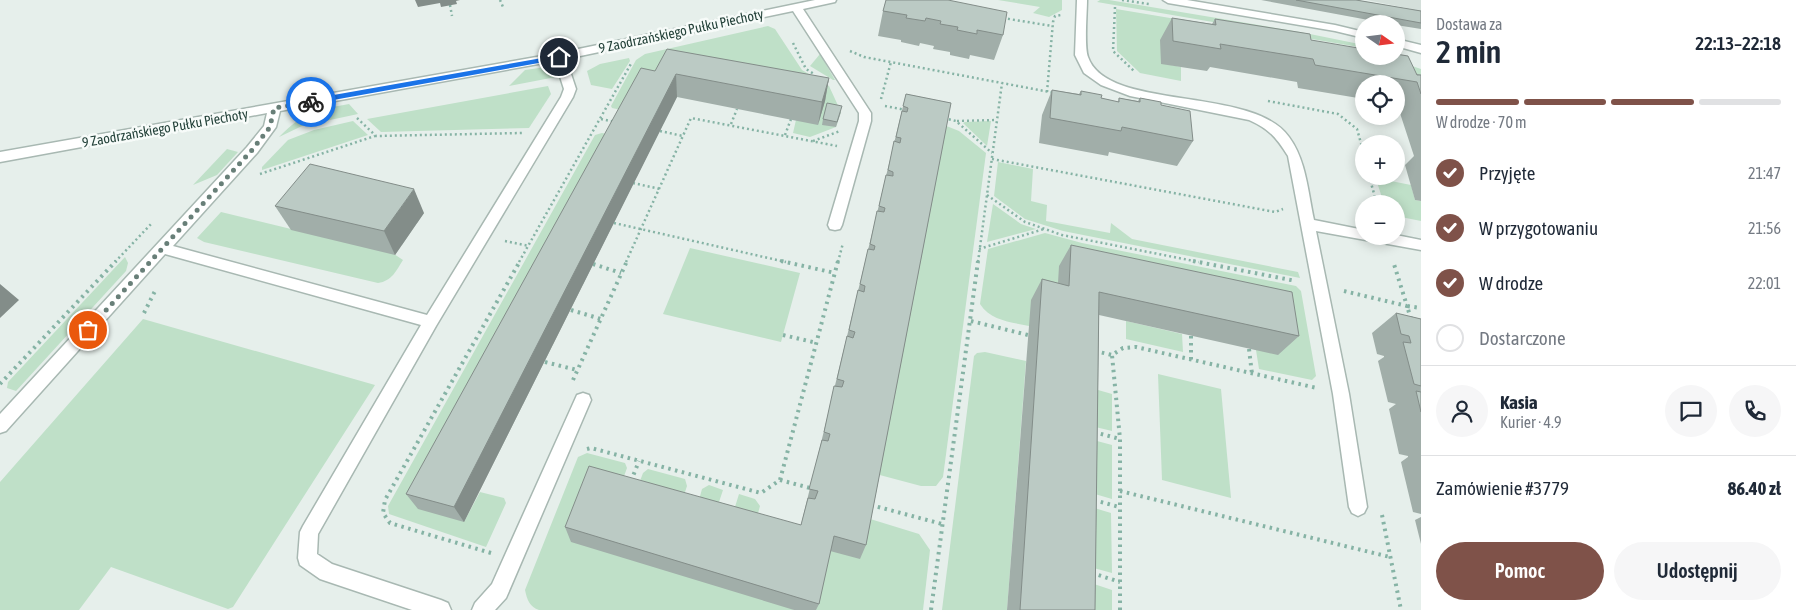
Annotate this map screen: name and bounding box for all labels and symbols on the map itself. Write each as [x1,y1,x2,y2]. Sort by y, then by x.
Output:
street label: 9 Zaodrzańskiego Pułku Piechoty [597,6,765,56]
north arrow [1355,15,1405,65]
pin [538,36,580,78]
courier [286,77,336,127]
street label: 9 Zaodrzańskiego Pułku Piechoty [81,105,249,150]
pin [67,309,109,351]

